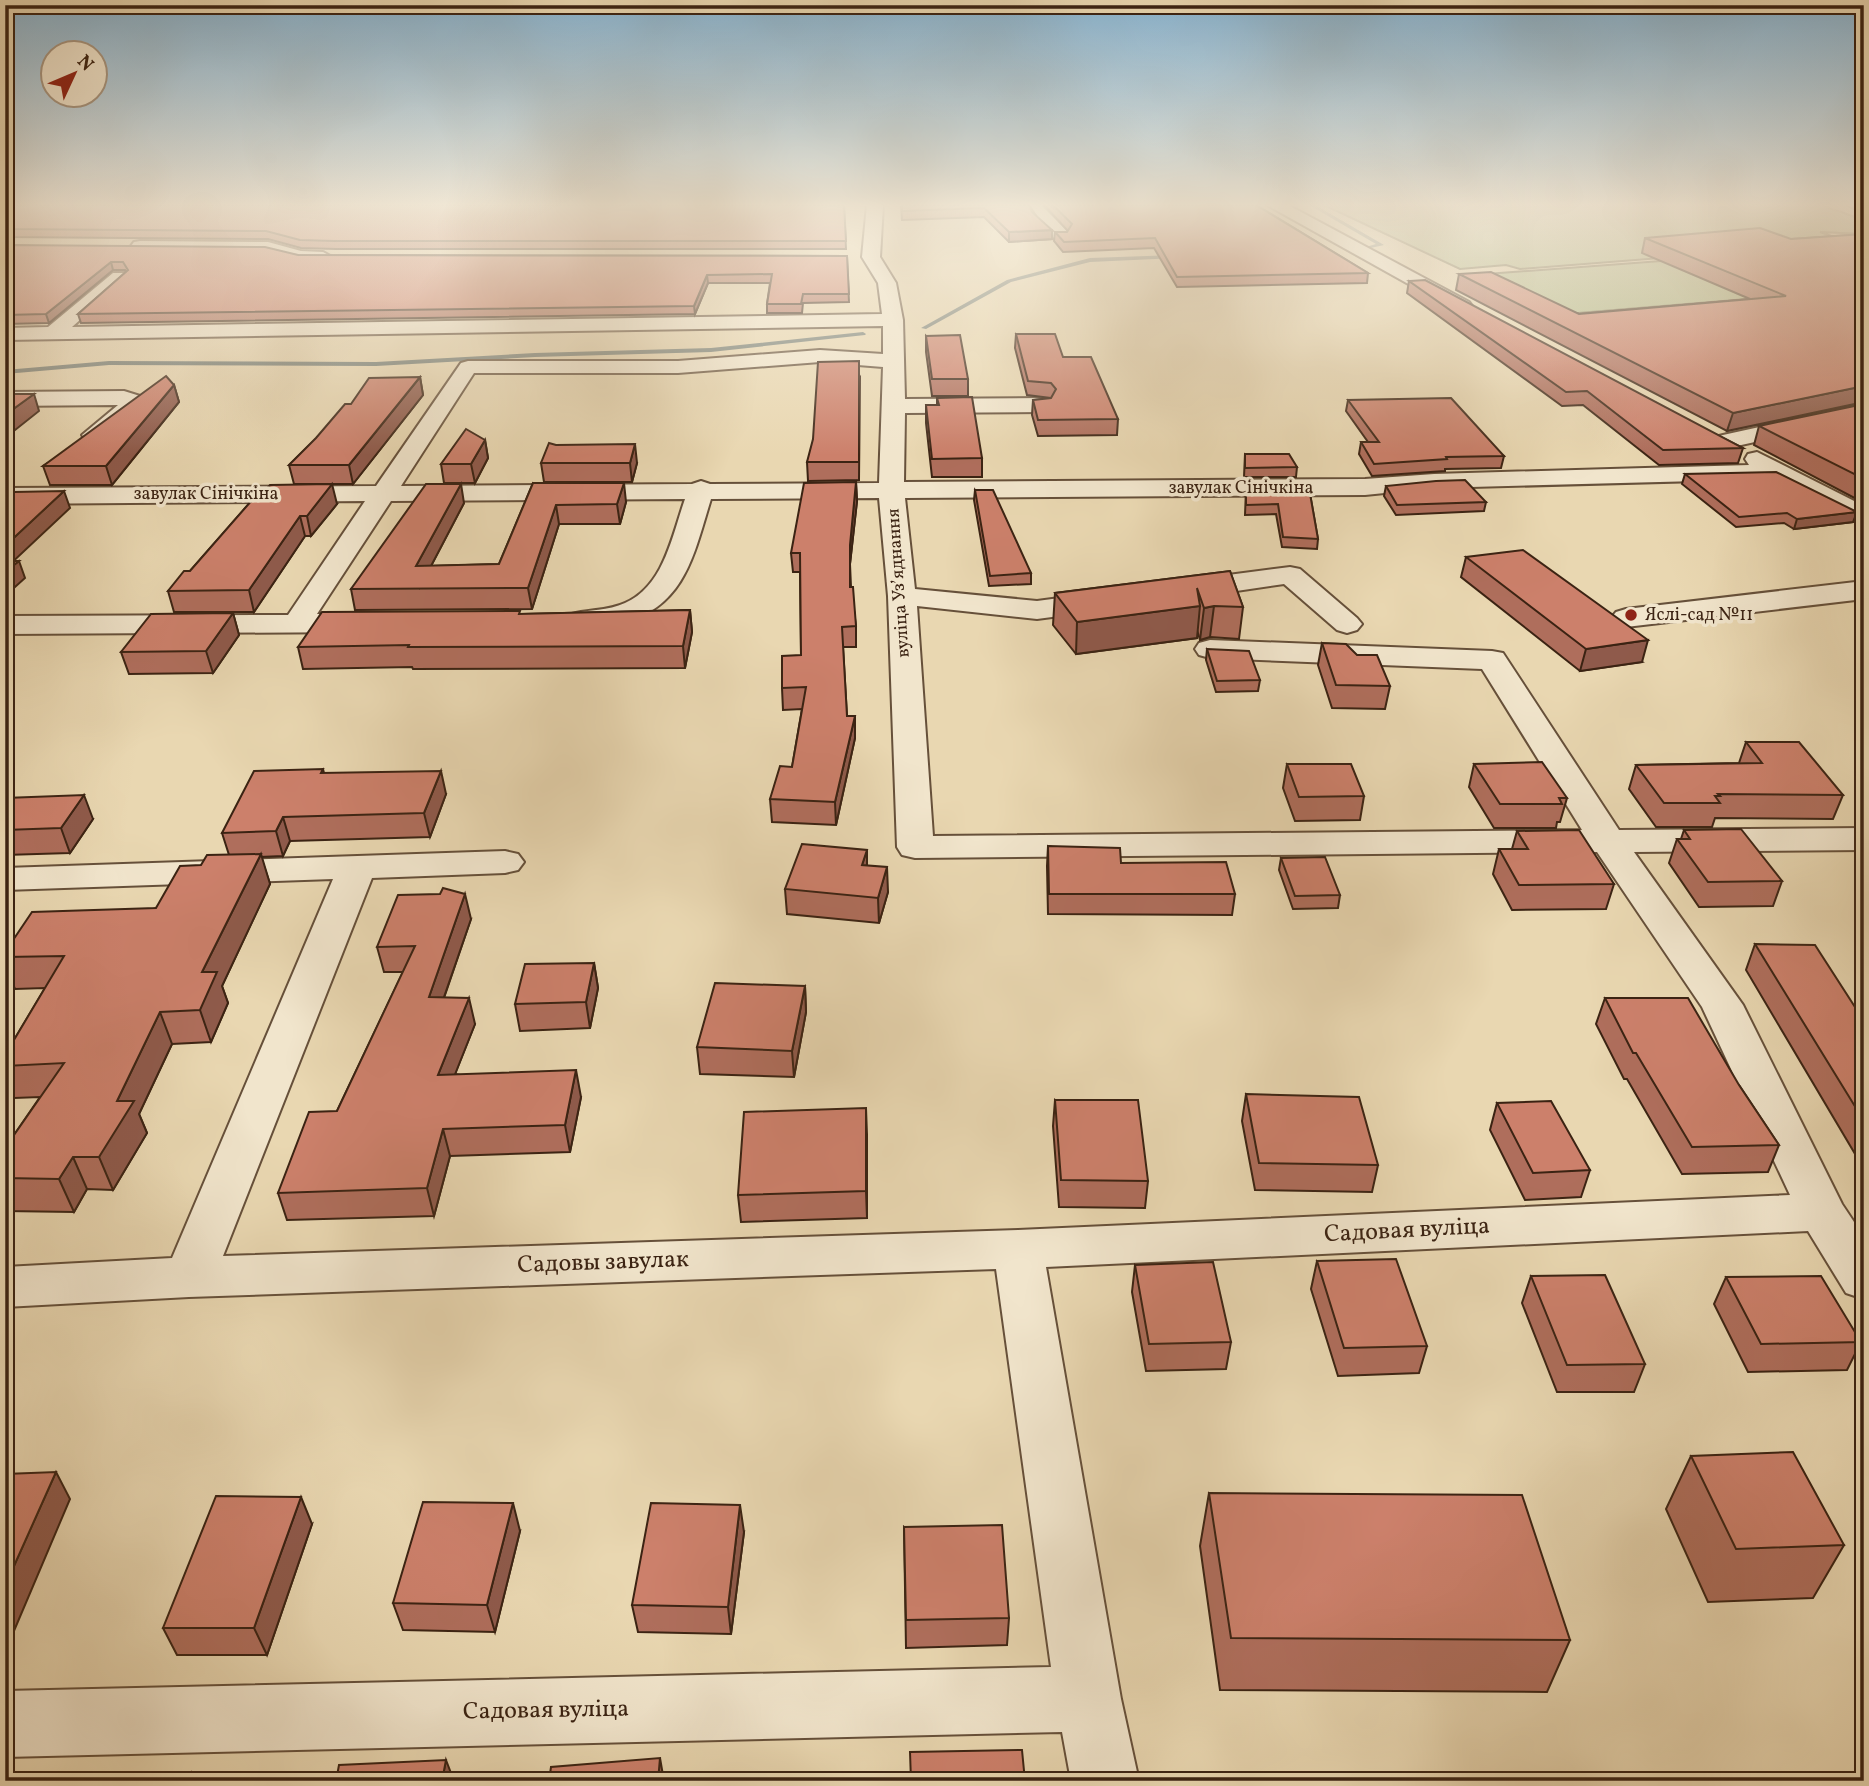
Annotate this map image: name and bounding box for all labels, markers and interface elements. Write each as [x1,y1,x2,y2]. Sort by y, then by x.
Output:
north arrow [38,38,108,108]
text: N [71,50,99,78]
street label: завулак Сінічкіна [1169,476,1313,501]
street label: завулак Сінічкіна [134,482,278,507]
street label: вуліца Узʼяднання [881,508,917,658]
place label: Яслі-сад №11 [1645,603,1753,628]
marker: Яслі-сад №11 [1623,607,1639,623]
street label: Садовая вуліца [1323,1210,1491,1252]
street label: Садовы завулак [517,1243,690,1283]
street label: Садовая вуліца [463,1693,629,1729]

